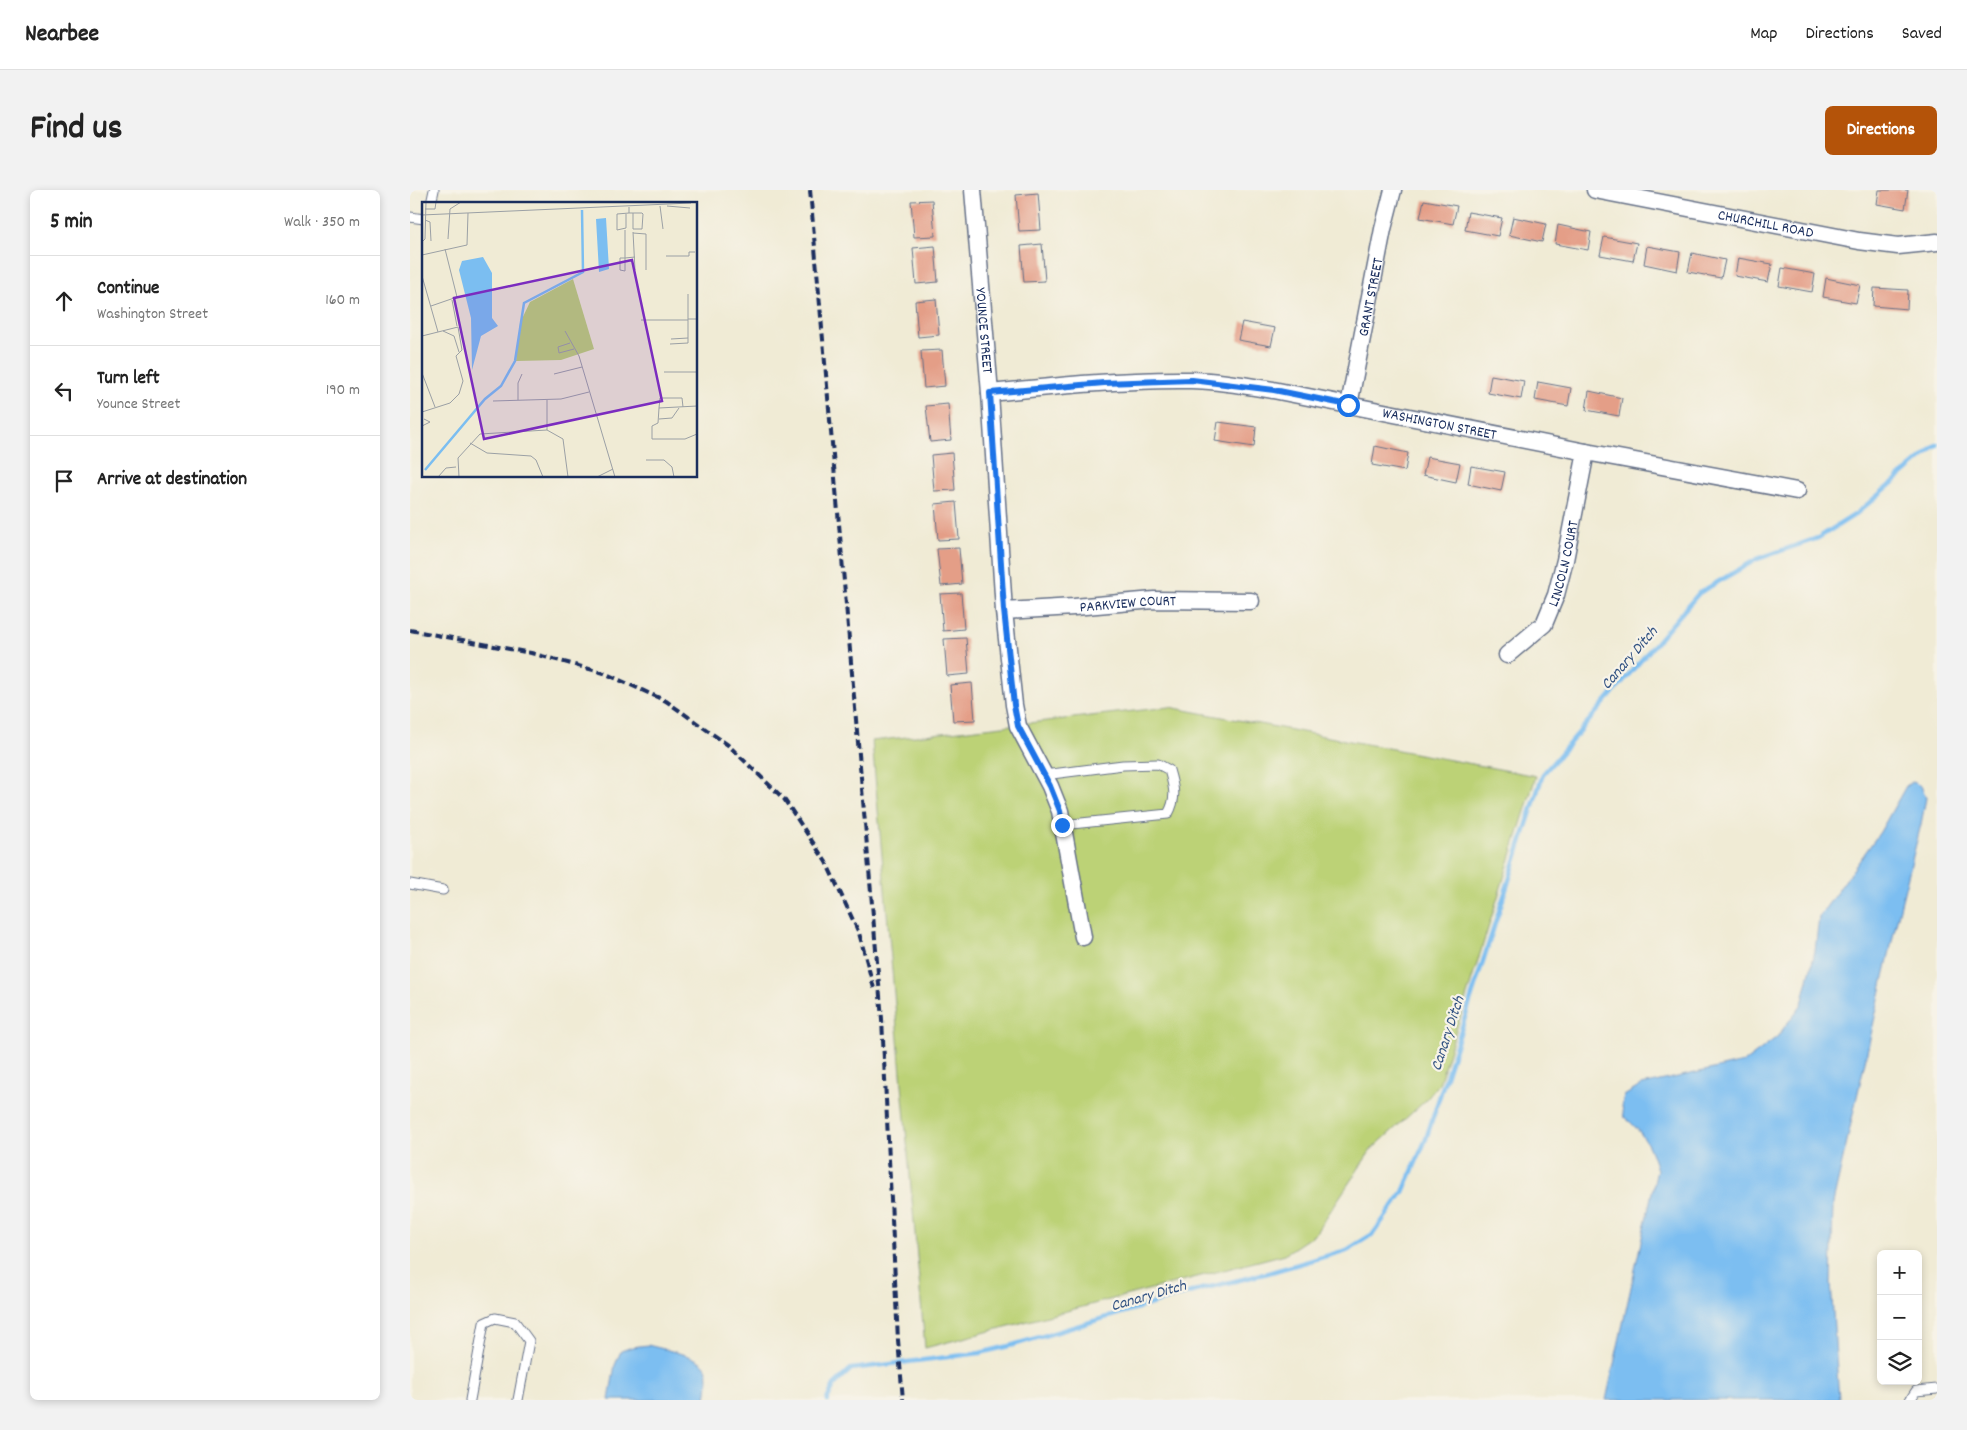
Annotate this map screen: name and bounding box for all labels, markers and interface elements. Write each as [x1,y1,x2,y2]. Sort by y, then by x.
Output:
text: Nearbee [25,18,99,52]
text: Map [1750,22,1777,47]
text: Directions [1805,22,1874,47]
text: Saved [1902,22,1942,47]
text: Find us [30,105,122,155]
button: Directions [1825,106,1937,155]
inset map [422,202,698,478]
street label: CHURCHILL ROAD [1716,205,1815,245]
text: 5 min [50,208,93,238]
text: Walk · 350 m [284,211,360,234]
street label: GRANT STREET [1353,256,1390,339]
text: Continue [97,276,159,303]
icon: ahead [50,287,78,315]
street label: YOUNCE STREET [968,287,997,374]
text: 160 m [325,289,360,312]
text: Washington Street [97,303,208,326]
text: Turn left [97,366,160,393]
icon: left [50,377,78,405]
text: 190 m [326,379,360,402]
text: Younce Street [97,393,180,416]
route start [1337,394,1360,417]
street label: WASHINGTON STREET [1380,403,1498,447]
icon: arrive [50,467,78,495]
text: Arrive at destination [97,467,247,494]
street label: LINCOLN COURT [1543,519,1585,611]
street label: PARKVIEW COURT [1079,591,1176,619]
water label: Canary Ditch [1596,621,1664,695]
route end [1051,814,1074,837]
water label: Canary Ditch [1426,993,1471,1074]
map controls [1877,1250,1922,1385]
button: + [1877,1250,1922,1295]
water label: Canary Ditch [1108,1275,1190,1318]
button: − [1877,1295,1922,1340]
button: layers [1877,1340,1922,1385]

